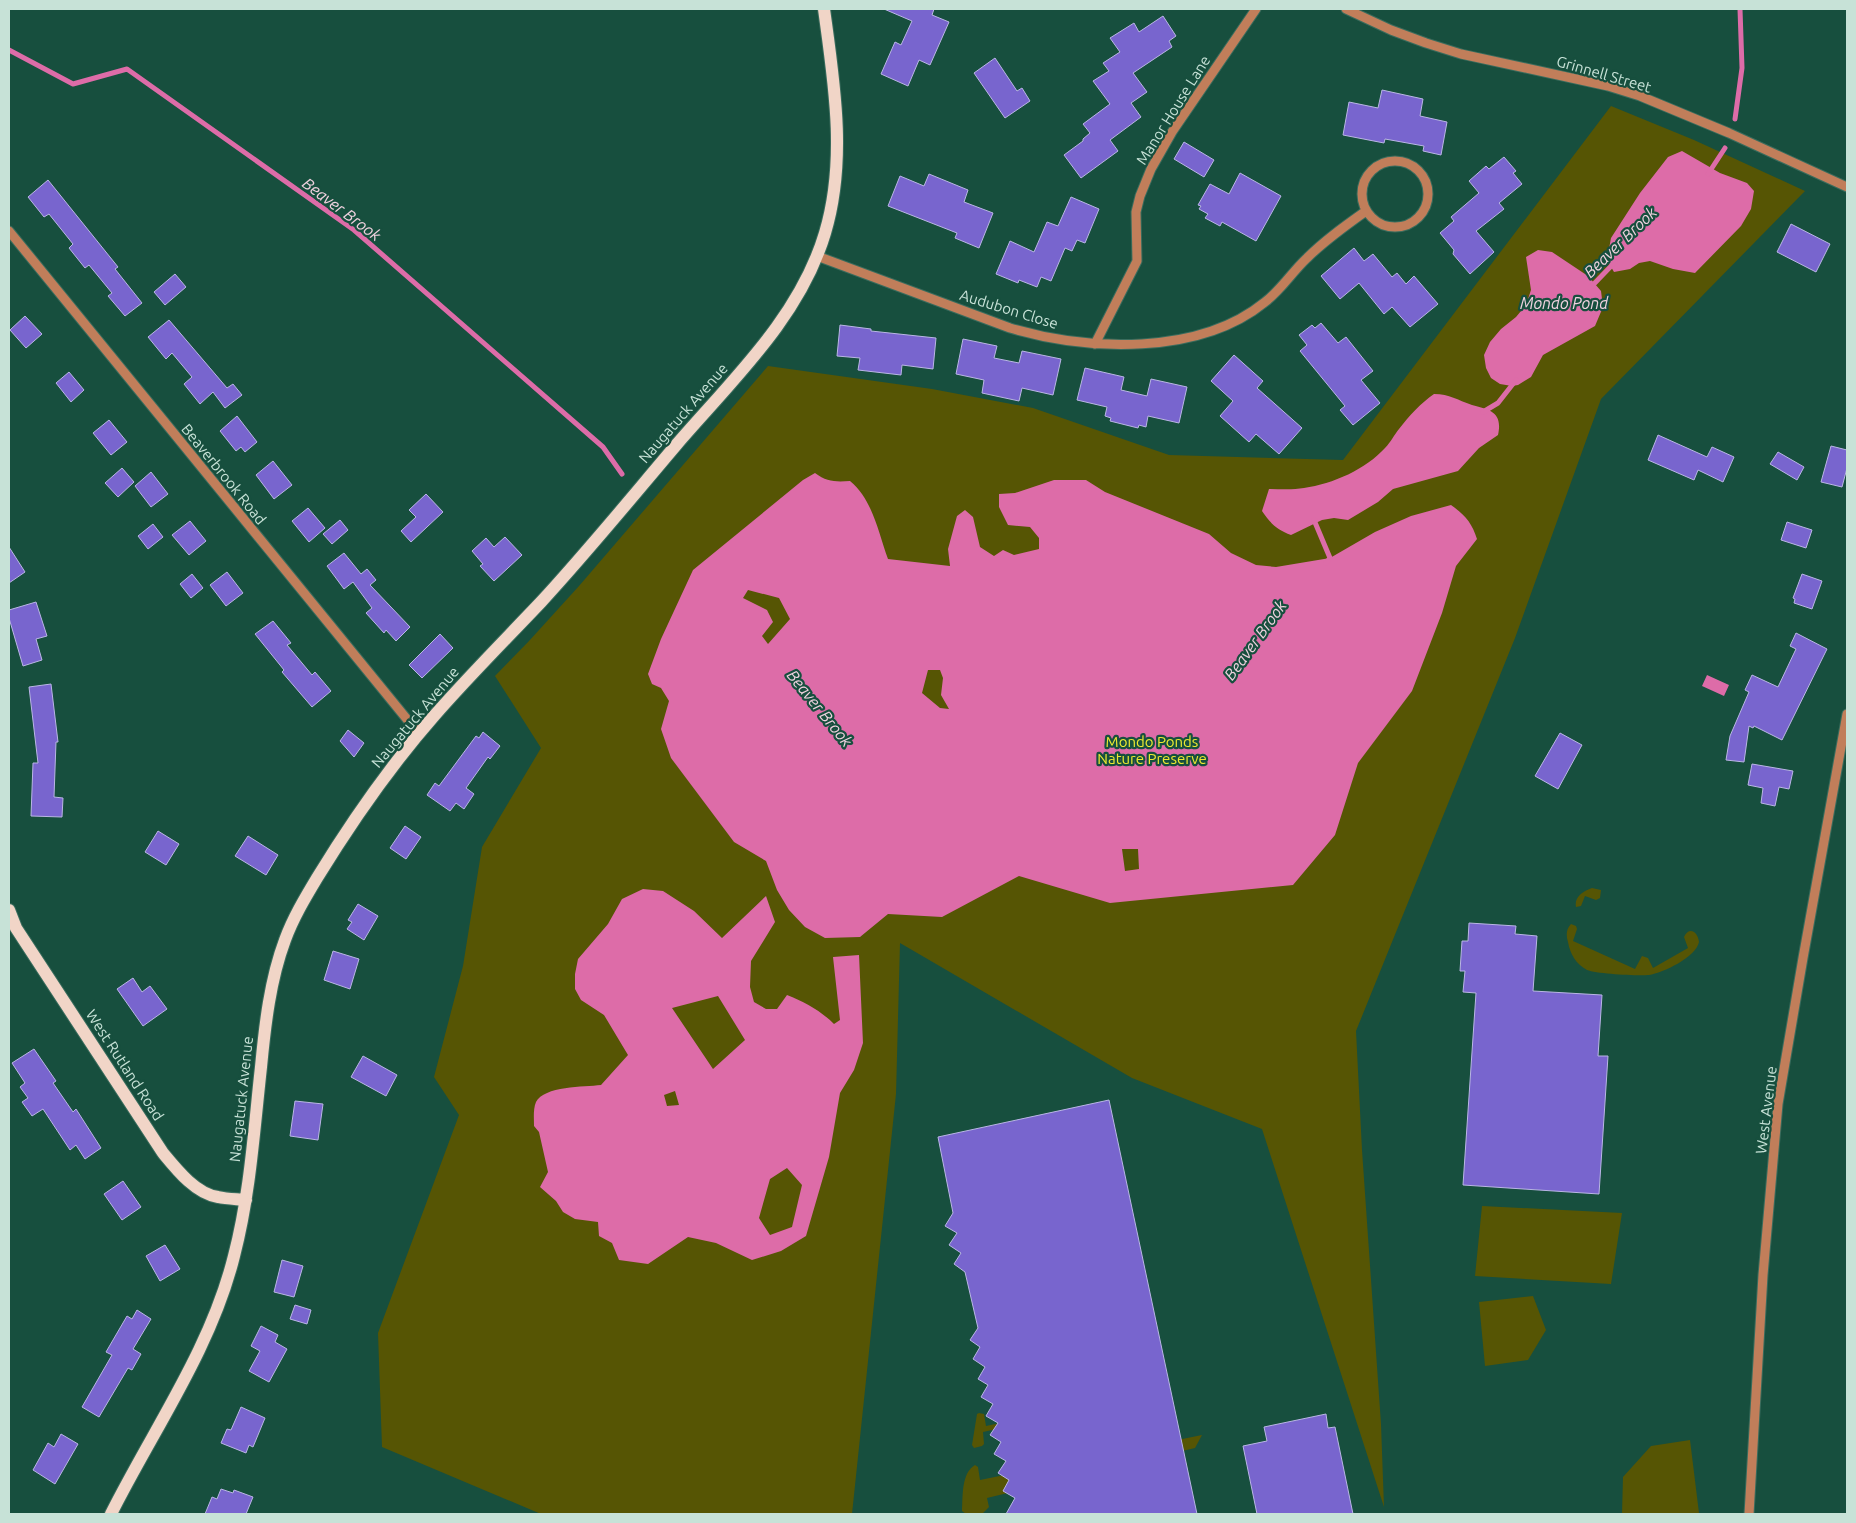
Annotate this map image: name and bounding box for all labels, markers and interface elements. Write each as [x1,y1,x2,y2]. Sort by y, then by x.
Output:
street label: Manor House Lane [1133,52,1213,168]
street label: Grinnell Street [1555,52,1653,96]
water label: Beaver Brook [299,174,385,245]
water label: Beaver Brook [1580,202,1660,281]
street label: Audubon Close [958,286,1060,332]
water label: Mondo Pond [1520,294,1609,312]
street label: Naugatuck Avenue [635,360,731,466]
street label: Beaverbrook Road [178,420,270,528]
water label: Beaver Brook [1220,596,1290,683]
street label: Naugatuck Avenue [368,663,462,771]
water label: Beaver Brook [784,666,857,751]
park label: Mondo Ponds Nature Preserve [1097,733,1207,767]
street label: West Rutland Road [83,1006,167,1124]
street label: Naugatuck Avenue [226,1035,256,1163]
street label: West Avenue [1752,1065,1780,1155]

